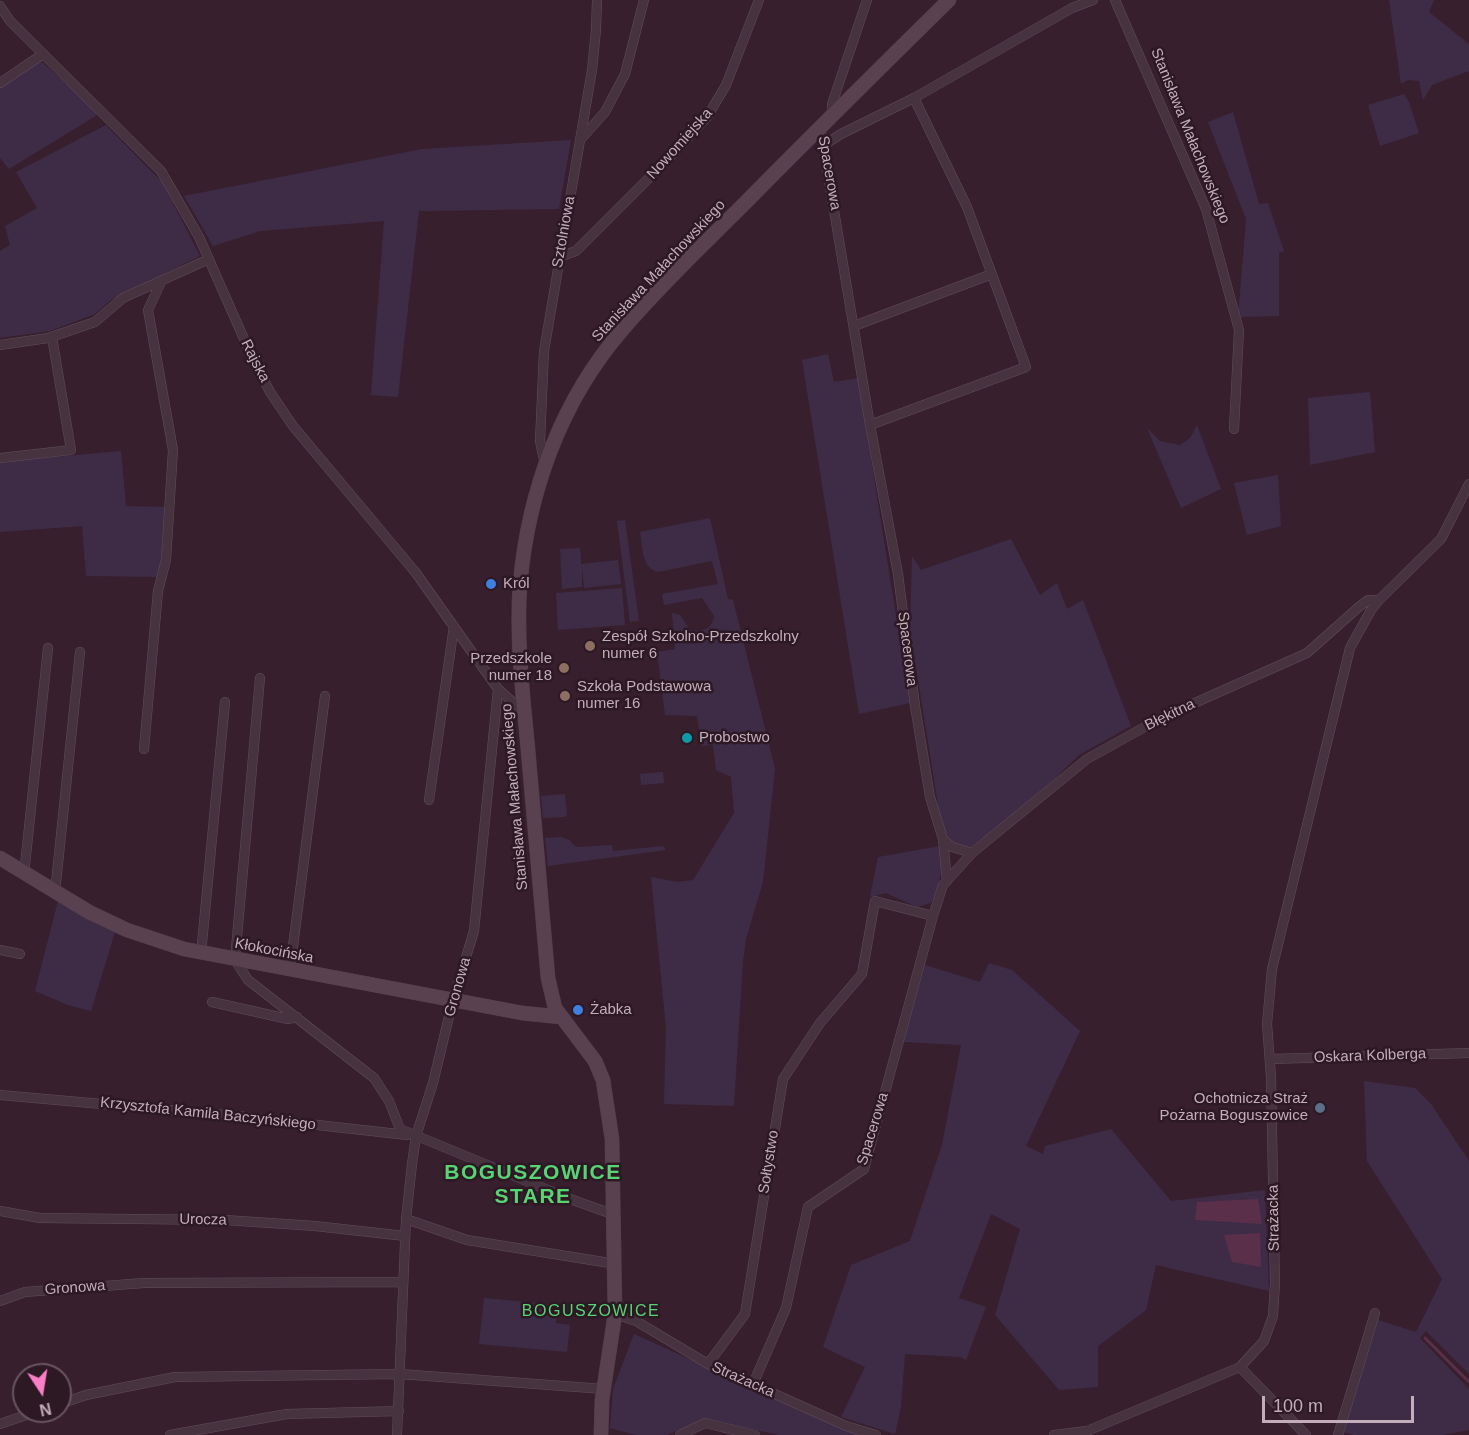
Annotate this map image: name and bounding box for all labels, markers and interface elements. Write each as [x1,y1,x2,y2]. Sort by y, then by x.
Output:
street label: Stanisława Małachowskiego [1147,46,1233,226]
street label: Nowomiejska [643,105,717,183]
street label: Spacerowa [814,134,844,212]
street label: Sztolniowa [549,195,579,269]
street label: Stanisława Małachowskiego [588,196,730,346]
street label: Rajska [237,336,273,386]
place label: Król [503,575,530,593]
marker: Król [484,577,498,591]
street label: Spacerowa [893,611,921,687]
place label: Zespół Szkolno-Przedszkolny numer 6 [602,628,799,663]
marker: Zespół Szkolno-Przedszkolny numer 6 [583,639,597,653]
place label: Przedszkole numer 18 [470,650,552,685]
marker: Przedszkole numer 18 [557,661,571,675]
place label: Szkoła Podstawowa numer 16 [577,678,711,713]
marker: Szkoła Podstawowa numer 16 [558,689,572,703]
street label: Błękitna [1142,695,1198,735]
street label: Stanisława Małachowskiego [498,703,532,891]
place label: Probostwo [699,729,770,747]
marker: Probostwo [680,731,694,745]
street label: Kłokocińska [233,935,315,967]
street label: Gronowa [441,955,475,1019]
place label: Żabka [590,1001,632,1019]
marker: Żabka [571,1003,585,1017]
street label: Oskara Kolberga [1313,1045,1427,1067]
street label: Spacerowa [853,1090,893,1168]
place label: Ochotnicza Straż Pożarna Boguszowice [1160,1090,1308,1125]
street label: Krzysztofa Kamila Baczyńskiego [99,1094,317,1134]
marker: Ochotnicza Straż Pożarna Boguszowice [1313,1101,1327,1115]
street label: Sołtystwo [755,1129,783,1195]
district label: BOGUSZOWICE STARE [444,1160,622,1210]
street label: Strażacka [1264,1185,1284,1251]
street label: Urocza [179,1211,227,1229]
street label: Gronowa [44,1277,106,1299]
district label: BOGUSZOWICE [522,1302,660,1322]
street label: Strażacka [709,1358,777,1402]
north arrow [12,1363,72,1423]
scale bar [1265,1384,1416,1422]
text: 100 m [1273,1396,1323,1416]
text: N [38,1400,53,1419]

